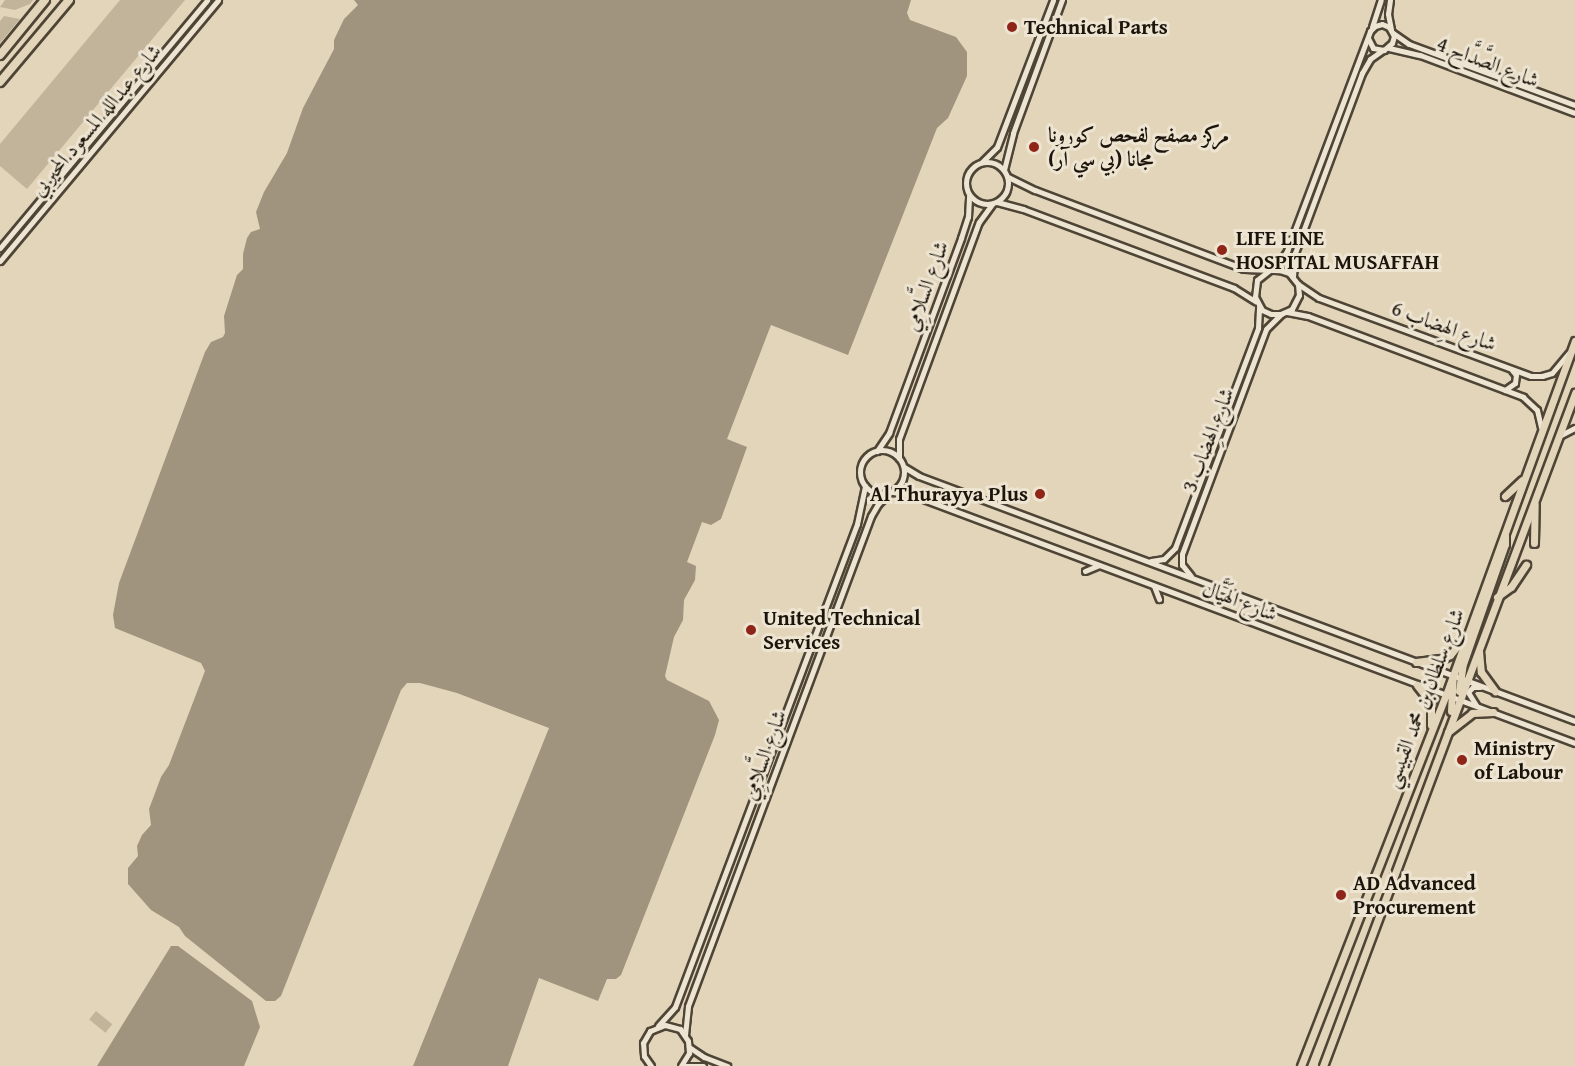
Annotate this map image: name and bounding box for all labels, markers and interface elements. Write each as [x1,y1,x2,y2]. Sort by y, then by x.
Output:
place label: Technical Parts [1024,14,1168,40]
marker: Technical Parts [1005,20,1019,34]
street label: شارع الصَّدَّاح 4 [1433,31,1543,93]
street label: شارع عبدالله المسعود المحيربي [25,39,167,201]
place label: مركز مصفح لفحص كورونا (بي سي آر) مجانا [1048,122,1229,172]
marker: مركز مصفح لفحص كورونا (بي سي آر) مجانا [1025,138,1043,156]
place label: LIFE LINE HOSPITAL MUSAFFAH [1236,225,1439,275]
street label: شارع السَّلامِي [898,238,954,334]
marker: LIFE LINE HOSPITAL MUSAFFAH [1213,241,1231,259]
street label: شارع الهِضاب 6 [1388,295,1500,357]
street label: شارع الهِضاب 3 [1177,384,1239,496]
place label: Al Thurayya Plus [870,481,1028,507]
marker: Al Thurayya Plus [1033,487,1047,501]
street label: شارع الهَيَّال [1199,575,1281,627]
place label: United Technical Services [763,605,921,655]
street label: شارع سلطان بن محمد القبيسي [1378,605,1470,791]
marker: United Technical Services [744,623,758,637]
street label: شارع السَّلامِي [736,707,792,803]
place label: Ministry of Labour [1474,735,1563,785]
marker: Ministry of Labour [1455,753,1469,767]
place label: AD Advanced Procurement [1353,870,1476,920]
marker: AD Advanced Procurement [1334,888,1348,902]

